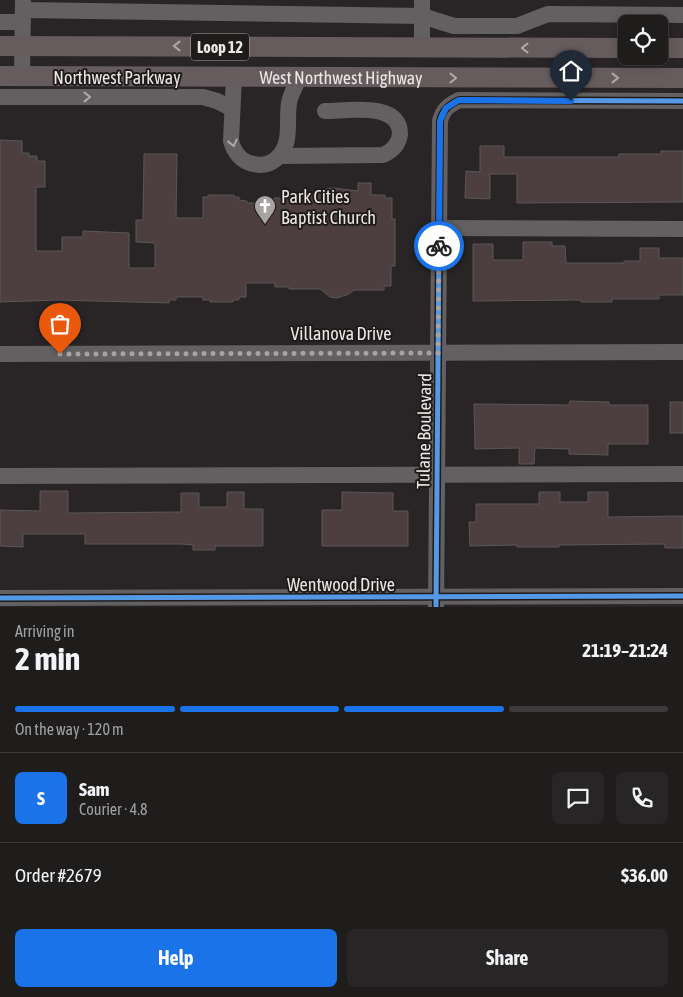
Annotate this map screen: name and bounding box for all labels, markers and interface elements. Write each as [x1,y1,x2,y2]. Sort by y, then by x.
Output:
map controls [618,15,668,65]
button: locate [618,15,668,65]
road number: Loop 12 [191,34,249,61]
one-way arrow [173,41,180,51]
one-way arrow [521,43,528,53]
pin [550,50,592,101]
icon: home [557,57,585,85]
street label: West Northwest Highway [259,66,423,88]
street label: Northwest Parkway [53,67,181,88]
one-way arrow [449,73,457,83]
one-way arrow [612,73,619,83]
one-way arrow [84,92,91,102]
one-way arrow [227,139,238,147]
place label: Park Cities Baptist Church [281,186,376,228]
church icon: Park Cities Baptist Church [253,194,277,225]
courier [414,221,464,271]
icon: bike [425,232,453,260]
pin [39,303,81,354]
icon: bag [46,310,74,338]
street label: Villanova Drive [291,323,391,344]
street label: Tulane Boulevard [412,373,436,489]
street label: Wentwood Drive [287,574,395,595]
text: Arriving in [15,622,75,640]
text: 21:19–21:24 [582,639,668,661]
text: 2 min [15,640,80,677]
text: On the way · 120 m [15,720,124,738]
button: chat [552,772,604,824]
button: phone [616,772,668,824]
text: Sam [79,778,110,800]
text: S [37,787,45,809]
text: Courier · 4.8 [79,800,148,818]
text: Order #2679 [15,864,102,886]
text: $36.00 [621,864,668,886]
button: Help [15,929,337,987]
button: Share [347,929,668,987]

